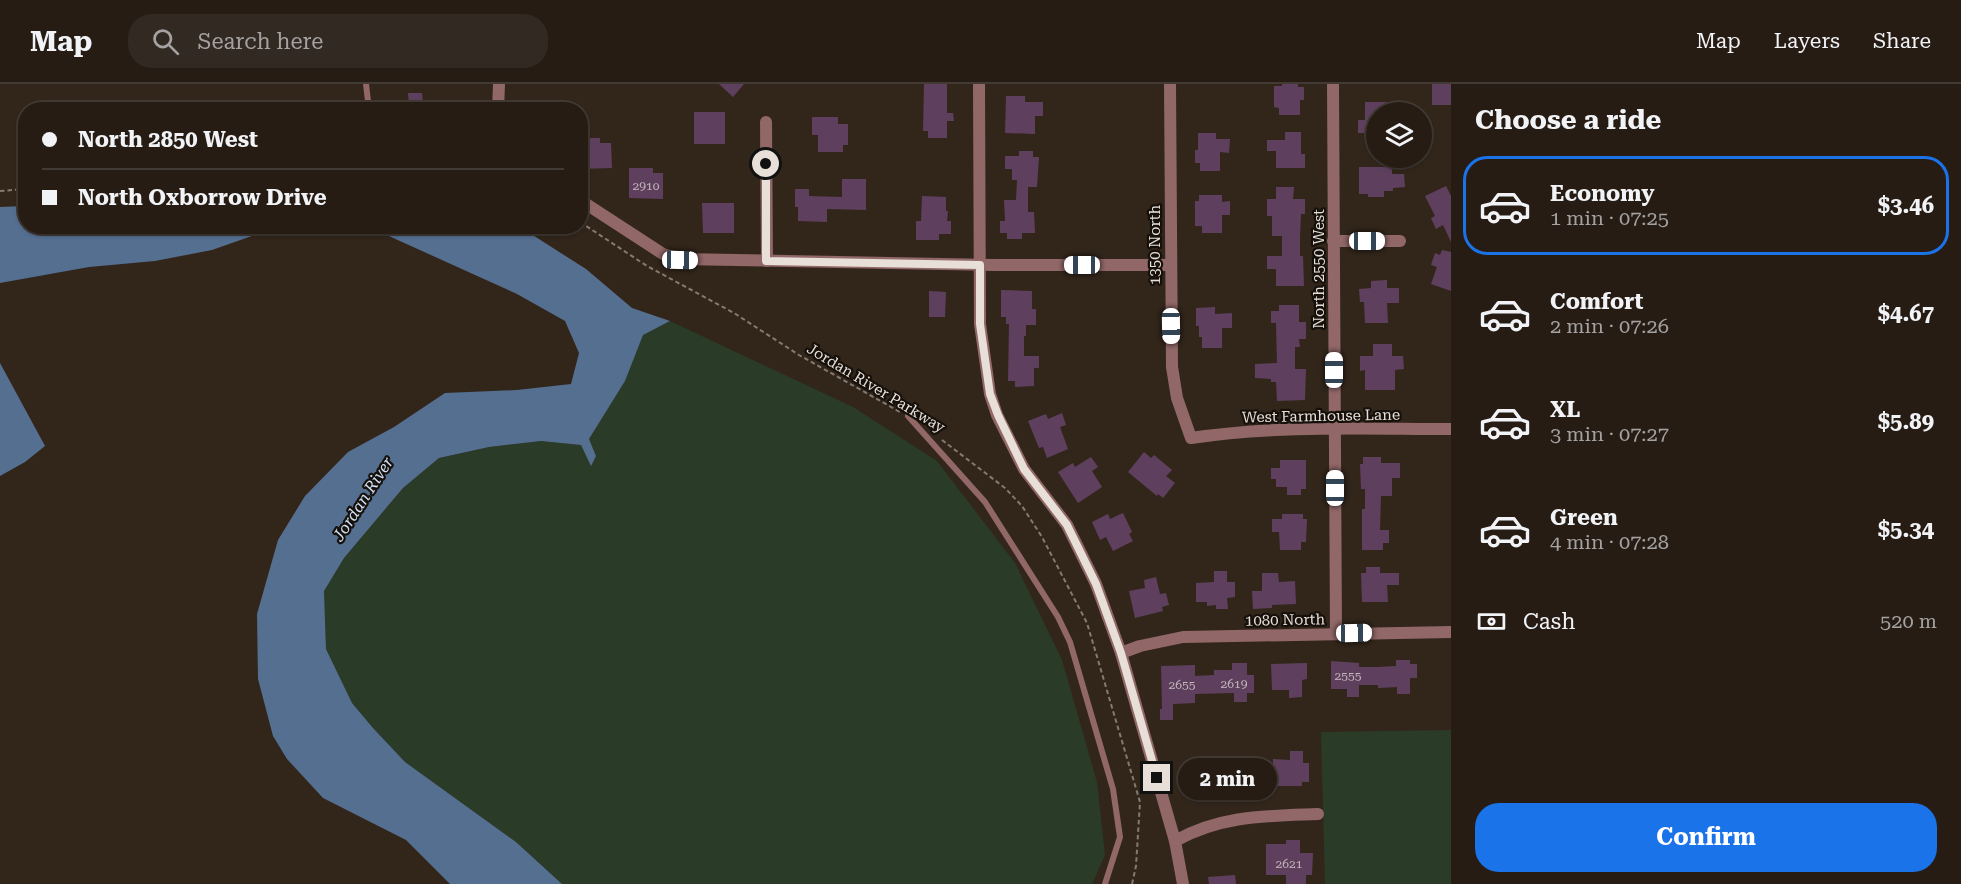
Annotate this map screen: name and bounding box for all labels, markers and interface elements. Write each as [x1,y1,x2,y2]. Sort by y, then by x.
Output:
search box [128,14,548,68]
text: Map [30,25,92,58]
icon: search [149,25,182,58]
text: Search here [197,29,323,54]
text: Map [1696,29,1741,53]
text: Layers [1774,29,1840,53]
text: Share [1873,29,1931,53]
map controls [1366,102,1432,168]
button: layers [1366,102,1432,168]
text: Choose a ride [1475,104,1661,136]
text: North 2850 West [78,127,258,152]
route start [752,150,779,177]
house number: 2910 [633,179,660,193]
icon: car [1478,179,1532,233]
text: Economy [1550,181,1654,206]
text: North Oxborrow Drive [78,185,327,210]
text: $3.46 [1878,193,1934,218]
street label: 1350 North [1146,205,1164,285]
text: 1 min · 07:25 [1550,206,1669,230]
street label: North 2550 West [1310,209,1328,329]
car [1349,232,1385,250]
car [662,251,698,269]
car [1064,256,1100,274]
icon: car [1478,287,1532,341]
text: Comfort [1550,289,1643,314]
text: $4.67 [1878,301,1934,326]
car [1162,308,1180,344]
text: 2 min · 07:26 [1550,314,1669,338]
street label: Jordan River Parkway [804,340,949,437]
car [1325,352,1343,388]
icon: car [1478,395,1532,449]
text: XL [1550,397,1580,422]
street label: West Farmhouse Lane [1242,406,1400,426]
text: $5.89 [1878,409,1934,434]
text: 3 min · 07:27 [1550,422,1669,446]
water label: Jordan River [328,453,397,545]
car [1326,470,1344,506]
icon: car [1478,503,1532,557]
text: Green [1550,505,1618,530]
text: $5.34 [1878,517,1934,542]
text: 4 min · 07:28 [1550,530,1669,554]
icon: cash [1475,605,1508,638]
text: Cash [1523,609,1575,634]
text: 520 m [1880,609,1937,633]
street label: 1080 North [1245,610,1326,630]
car [1336,624,1372,642]
house number: 2555 [1335,669,1362,683]
house number: 2619 [1221,677,1248,691]
house number: 2655 [1169,678,1196,692]
callout: 2 min [1178,757,1277,799]
route end [1143,764,1170,791]
text: 2 min [1200,767,1255,791]
button: Confirm [1475,803,1937,872]
house number: 2621 [1276,857,1303,871]

